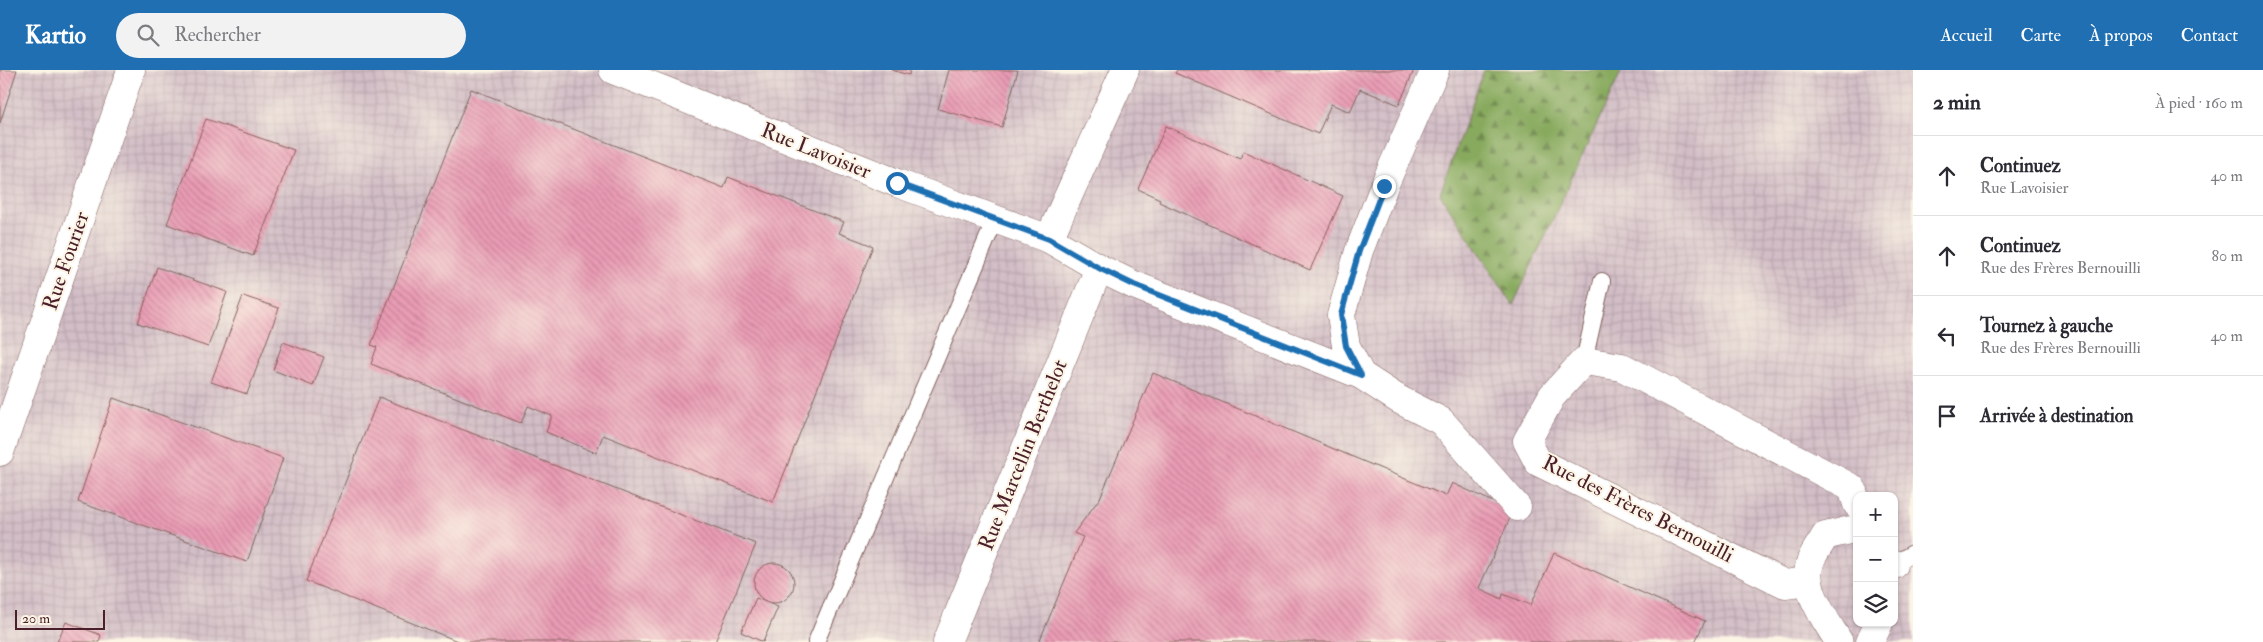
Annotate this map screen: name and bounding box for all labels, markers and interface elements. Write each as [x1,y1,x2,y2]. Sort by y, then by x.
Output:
search box [116,13,466,58]
text: Kartio [25,20,86,51]
icon: search [134,21,162,49]
text: Rechercher [174,23,261,47]
text: Accueil [1940,24,1993,47]
text: Carte [2021,24,2061,47]
text: À propos [2089,24,2153,47]
text: Contact [2181,24,2238,47]
text: 2 min [1933,89,1981,116]
text: À pied · 160 m [2155,93,2243,113]
street label: Rue Lavoisier [757,117,875,185]
text: Continuez [1980,154,2061,178]
icon: ahead [1933,162,1961,190]
text: 40 m [2210,166,2243,186]
route start [886,172,909,195]
route end [1373,175,1396,198]
text: Rue Lavoisier [1980,178,2069,198]
street label: Rue Fourier [37,208,95,314]
text: Continuez [1980,234,2061,258]
icon: ahead [1933,242,1961,270]
text: 80 m [2212,246,2243,266]
text: Rue des Frères Bernouilli [1980,258,2141,278]
text: Tournez à gauche [1980,314,2113,338]
icon: left [1933,322,1961,350]
text: 40 m [2210,326,2243,346]
text: Rue des Frères Bernouilli [1980,338,2141,358]
street label: Rue Marcellin Berthelot [972,355,1074,554]
icon: arrive [1933,402,1961,430]
text: Arrivée à destination [1980,404,2134,428]
street label: Rue des Frères Bernouilli [1538,449,1739,569]
map controls [1853,492,1898,627]
button: + [1853,492,1898,537]
button: − [1853,537,1898,582]
button: layers [1853,582,1898,627]
scale bar [15,607,105,630]
text: 20 m [22,610,50,627]

